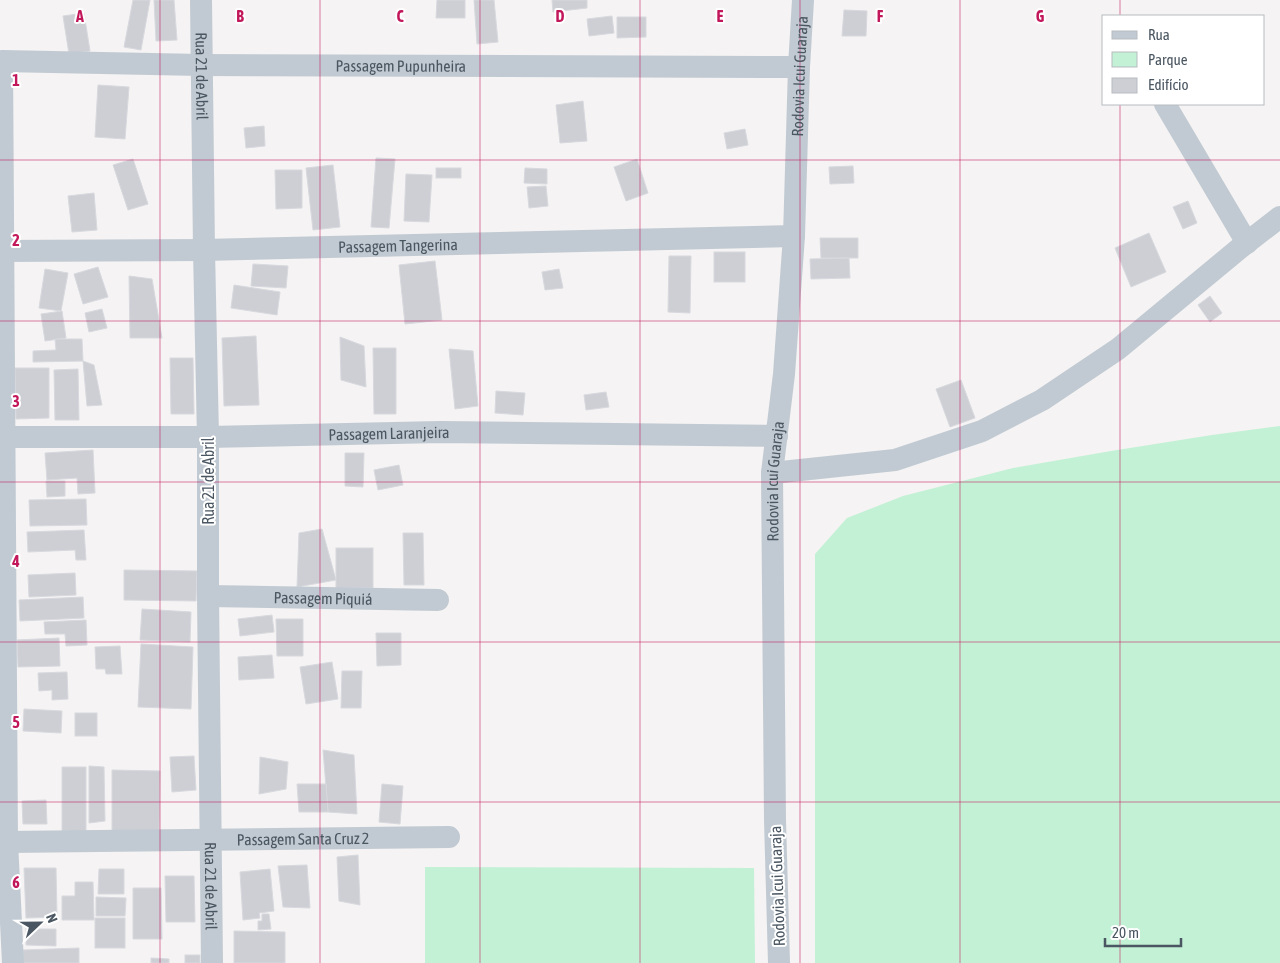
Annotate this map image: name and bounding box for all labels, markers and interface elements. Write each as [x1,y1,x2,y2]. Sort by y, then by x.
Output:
text: A [75,7,84,25]
text: B [236,7,244,25]
text: C [396,7,404,25]
text: D [556,7,565,25]
text: E [717,7,724,25]
text: F [877,7,884,25]
text: G [1036,7,1045,25]
street label: Rodovia Icui Guaraja [788,15,812,137]
legend [1102,15,1265,105]
text: Rua [1148,26,1170,43]
street label: Rua 21 de Abril [192,32,211,121]
text: Parque [1148,51,1188,68]
street label: Passagem Pupunheira [335,56,466,76]
text: 1 [12,71,20,89]
text: Edifício [1148,76,1189,93]
text: 2 [12,231,20,249]
street label: Passagem Tangerina [338,235,458,256]
text: 3 [12,392,20,410]
street label: Rodovia Icui Guaraja [763,420,787,542]
street label: Passagem Laranjeira [328,423,450,444]
street label: Rua 21 de Abril [199,436,217,525]
text: 4 [11,552,20,570]
street label: Passagem Piquiá [273,588,373,609]
text: 5 [12,713,20,731]
street label: Rodovia Icui Guaraja [766,825,789,947]
street label: Passagem Santa Cruz 2 [237,829,369,849]
street label: Rua 21 de Abril [202,842,221,931]
text: 6 [12,873,20,891]
north arrow [15,898,65,948]
text: N [43,911,61,925]
scale bar [1105,916,1181,948]
text: 20 m [1112,924,1139,941]

